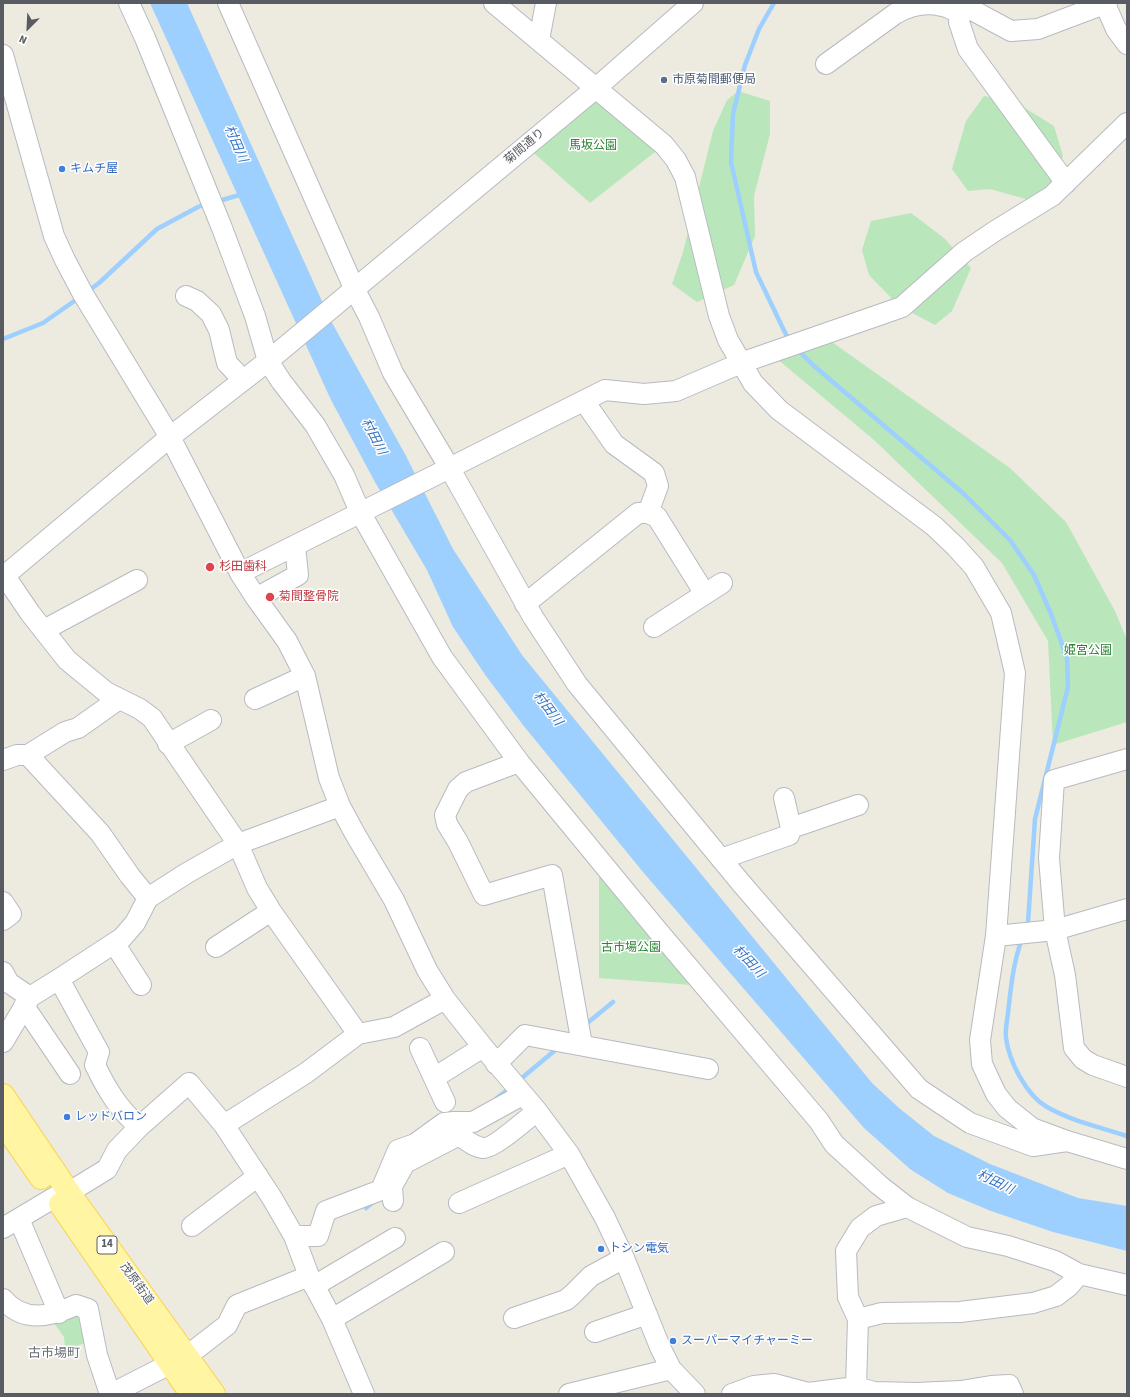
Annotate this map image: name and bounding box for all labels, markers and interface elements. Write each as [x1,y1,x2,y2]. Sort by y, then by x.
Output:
north arrow [8,8,48,48]
text: N [17,31,29,48]
place label: 市原菊間郵便局 [672,73,756,87]
marker: 市原菊間郵便局 [659,75,669,85]
water label: 村田川 [220,123,250,165]
street label: 菊間通り [502,126,548,168]
park label: 馬坂公園 [569,139,617,153]
place label: キムチ屋 [70,162,118,176]
marker: キムチ屋 [57,164,67,174]
water label: 村田川 [357,416,389,458]
place label: 杉田歯科 [219,560,267,574]
marker: 杉田歯科 [204,561,216,573]
place label: 菊間整骨院 [279,590,339,604]
marker: 菊間整骨院 [264,591,276,603]
park label: 姫宮公園 [1064,644,1112,658]
water label: 村田川 [529,689,565,729]
park label: 古市場公園 [601,941,661,955]
water label: 村田川 [729,942,767,982]
place label: レッドバロン [75,1110,147,1124]
marker: レッドバロン [62,1112,72,1122]
water label: 村田川 [974,1167,1016,1199]
road number: 14 [97,1236,117,1254]
place label: トシン電気 [609,1242,669,1256]
marker: トシン電気 [596,1244,606,1254]
street label: 茂原街道 [116,1260,156,1308]
place label: スーパーマイチャーミー [681,1334,813,1348]
marker: スーパーマイチャーミー [668,1336,678,1346]
district label: 古市場町 [28,1346,80,1362]

